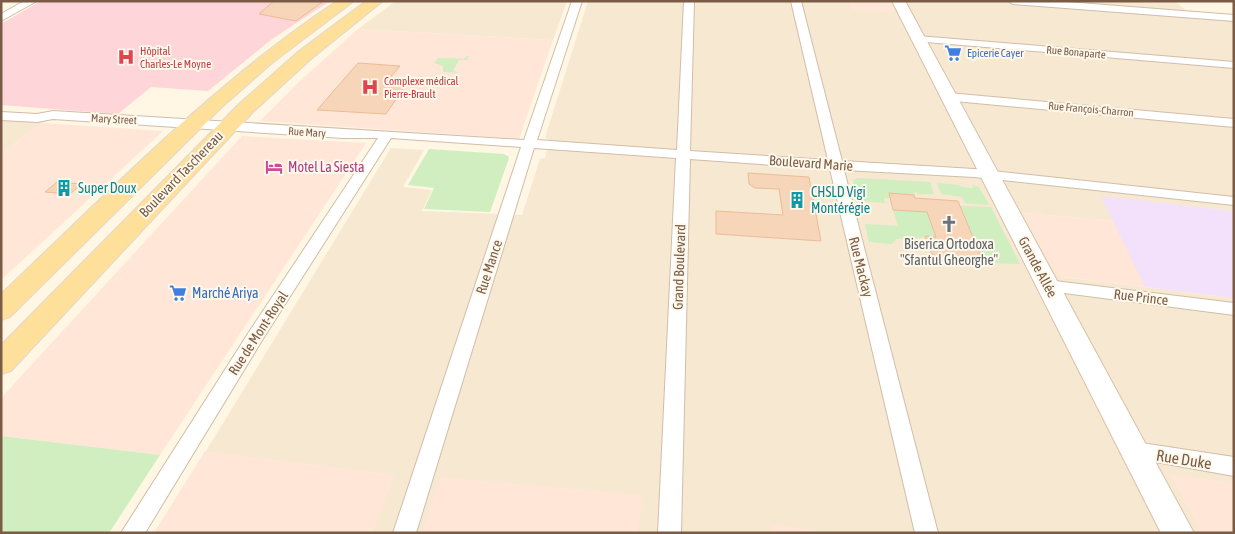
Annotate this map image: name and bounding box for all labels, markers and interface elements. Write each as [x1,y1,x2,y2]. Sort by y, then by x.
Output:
supermarket icon: Epicerie Cayer [943,43,963,63]
street label: Rue Bonaparte [1046,43,1106,61]
place label: Hôpital Charles-Le Moyne [140,45,211,70]
hospital icon: Hôpital Charles-Le Moyne [116,47,136,67]
place label: Epicerie Cayer [967,47,1024,59]
place label: Complexe médical Pierre-Brault [384,75,459,100]
hospital icon: Complexe médical Pierre-Brault [360,77,380,97]
street label: Rue François-Charron [1048,99,1134,119]
street label: Mary Street [91,112,137,126]
street label: Rue Mary [288,125,327,139]
street label: Boulevard Taschereau [136,128,226,220]
street label: Boulevard Marie [768,152,854,174]
hotel icon: Motel La Siesta [264,157,284,177]
place label: Motel La Siesta [288,159,365,175]
building icon: Super Doux [54,178,74,198]
place label: Super Doux [78,180,137,196]
place label: CHSLD Vigi Montérégie [811,184,870,216]
building icon: CHSLD Vigi Montérégie [787,190,807,210]
church icon: Biserica Ortodoxa "Sfantul Gheorghe" [939,214,959,234]
street label: Grand Boulevard [670,224,688,310]
street label: Grande Allée [1015,234,1061,300]
street label: Rue Mackay [846,235,876,299]
place label: Biserica Ortodoxa "Sfantul Gheorghe" [900,236,998,268]
street label: Rue Mance [473,238,505,296]
supermarket icon: Marché Ariya [168,283,188,303]
place label: Marché Ariya [192,285,259,301]
street label: Rue Prince [1113,286,1169,308]
street label: Rue de Mont-Royal [225,288,291,378]
street label: Rue Duke [1155,446,1213,472]

